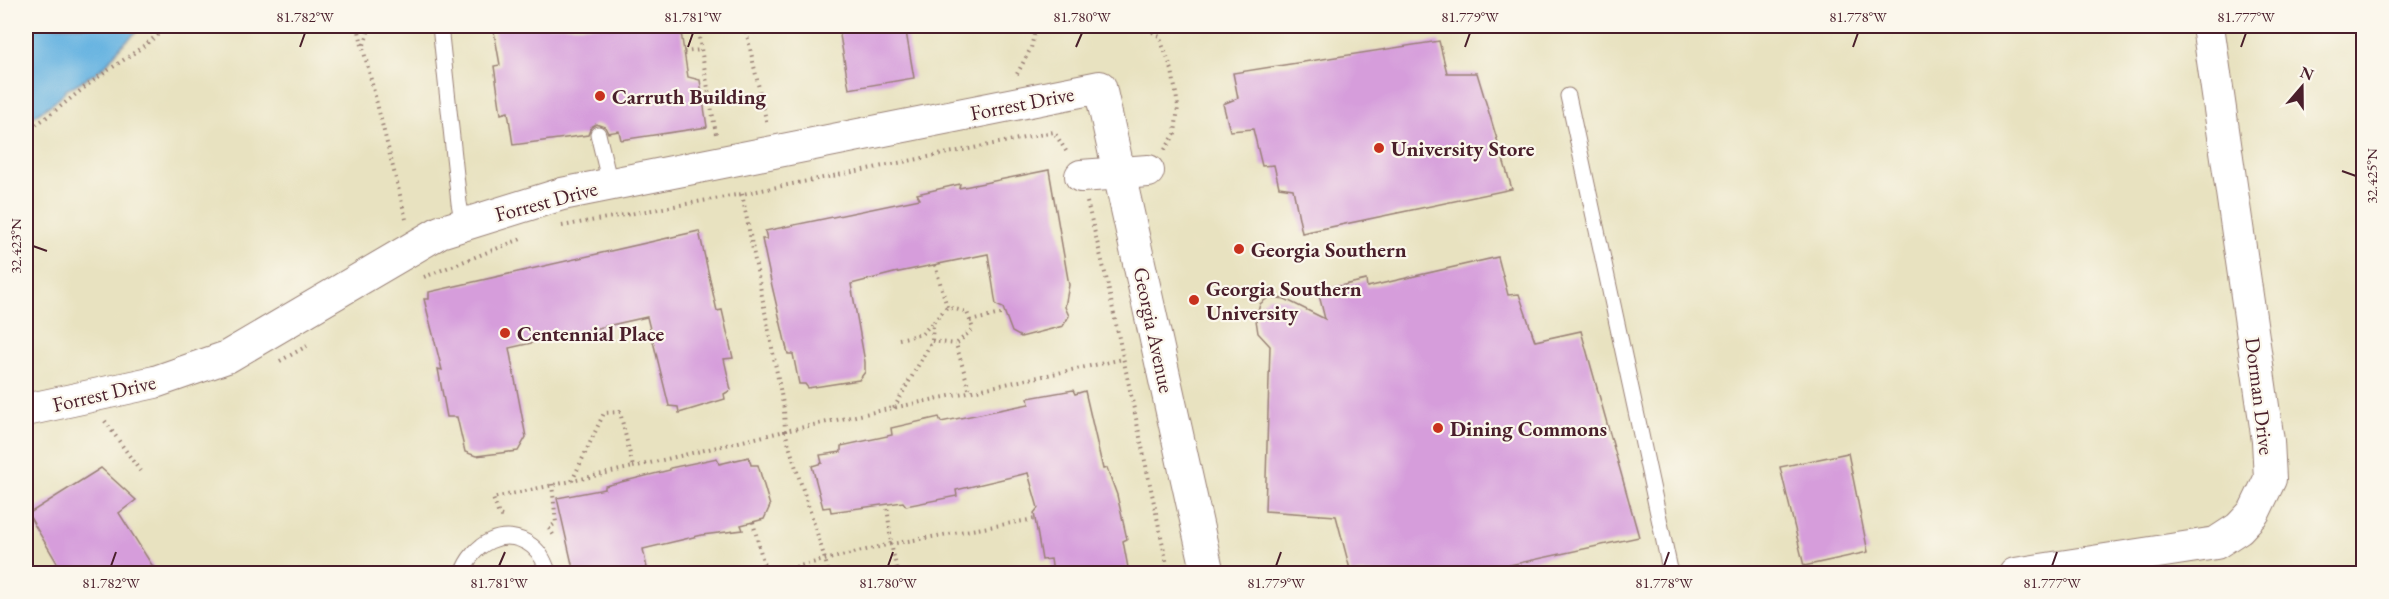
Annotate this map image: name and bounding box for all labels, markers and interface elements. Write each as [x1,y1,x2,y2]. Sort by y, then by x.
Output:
text: 81.782°W [276,7,334,26]
text: 81.781°W [664,7,722,26]
text: 81.780°W [1053,7,1111,26]
text: 81.779°W [1441,7,1499,26]
text: 81.778°W [1829,7,1887,26]
text: 81.777°W [2217,7,2275,26]
north arrow [2272,57,2332,117]
text: N [2297,61,2317,85]
street label: Forrest Drive [968,80,1076,126]
place label: Carruth Building [612,83,767,110]
marker: Carruth Building [593,89,607,103]
place label: University Store [1391,135,1535,162]
marker: University Store [1372,141,1386,155]
text: 32.425°N [2362,148,2381,204]
street label: Forrest Drive [492,174,600,228]
text: 32.423°N [6,218,25,274]
place label: Georgia Southern [1251,236,1407,263]
marker: Georgia Southern [1232,242,1246,256]
street label: Georgia Avenue [1128,265,1180,395]
place label: Georgia Southern University [1206,275,1362,326]
marker: Georgia Southern University [1187,293,1201,307]
place label: Centennial Place [517,320,664,347]
marker: Centennial Place [498,326,512,340]
street label: Dorman Drive [2239,336,2281,456]
street label: Forrest Drive [50,368,158,418]
place label: Dining Commons [1450,415,1607,442]
marker: Dining Commons [1431,421,1445,435]
text: 81.782°W [82,573,140,592]
text: 81.781°W [470,573,528,592]
text: 81.780°W [859,573,917,592]
text: 81.779°W [1247,573,1305,592]
text: 81.778°W [1635,573,1693,592]
text: 81.777°W [2023,573,2081,592]

